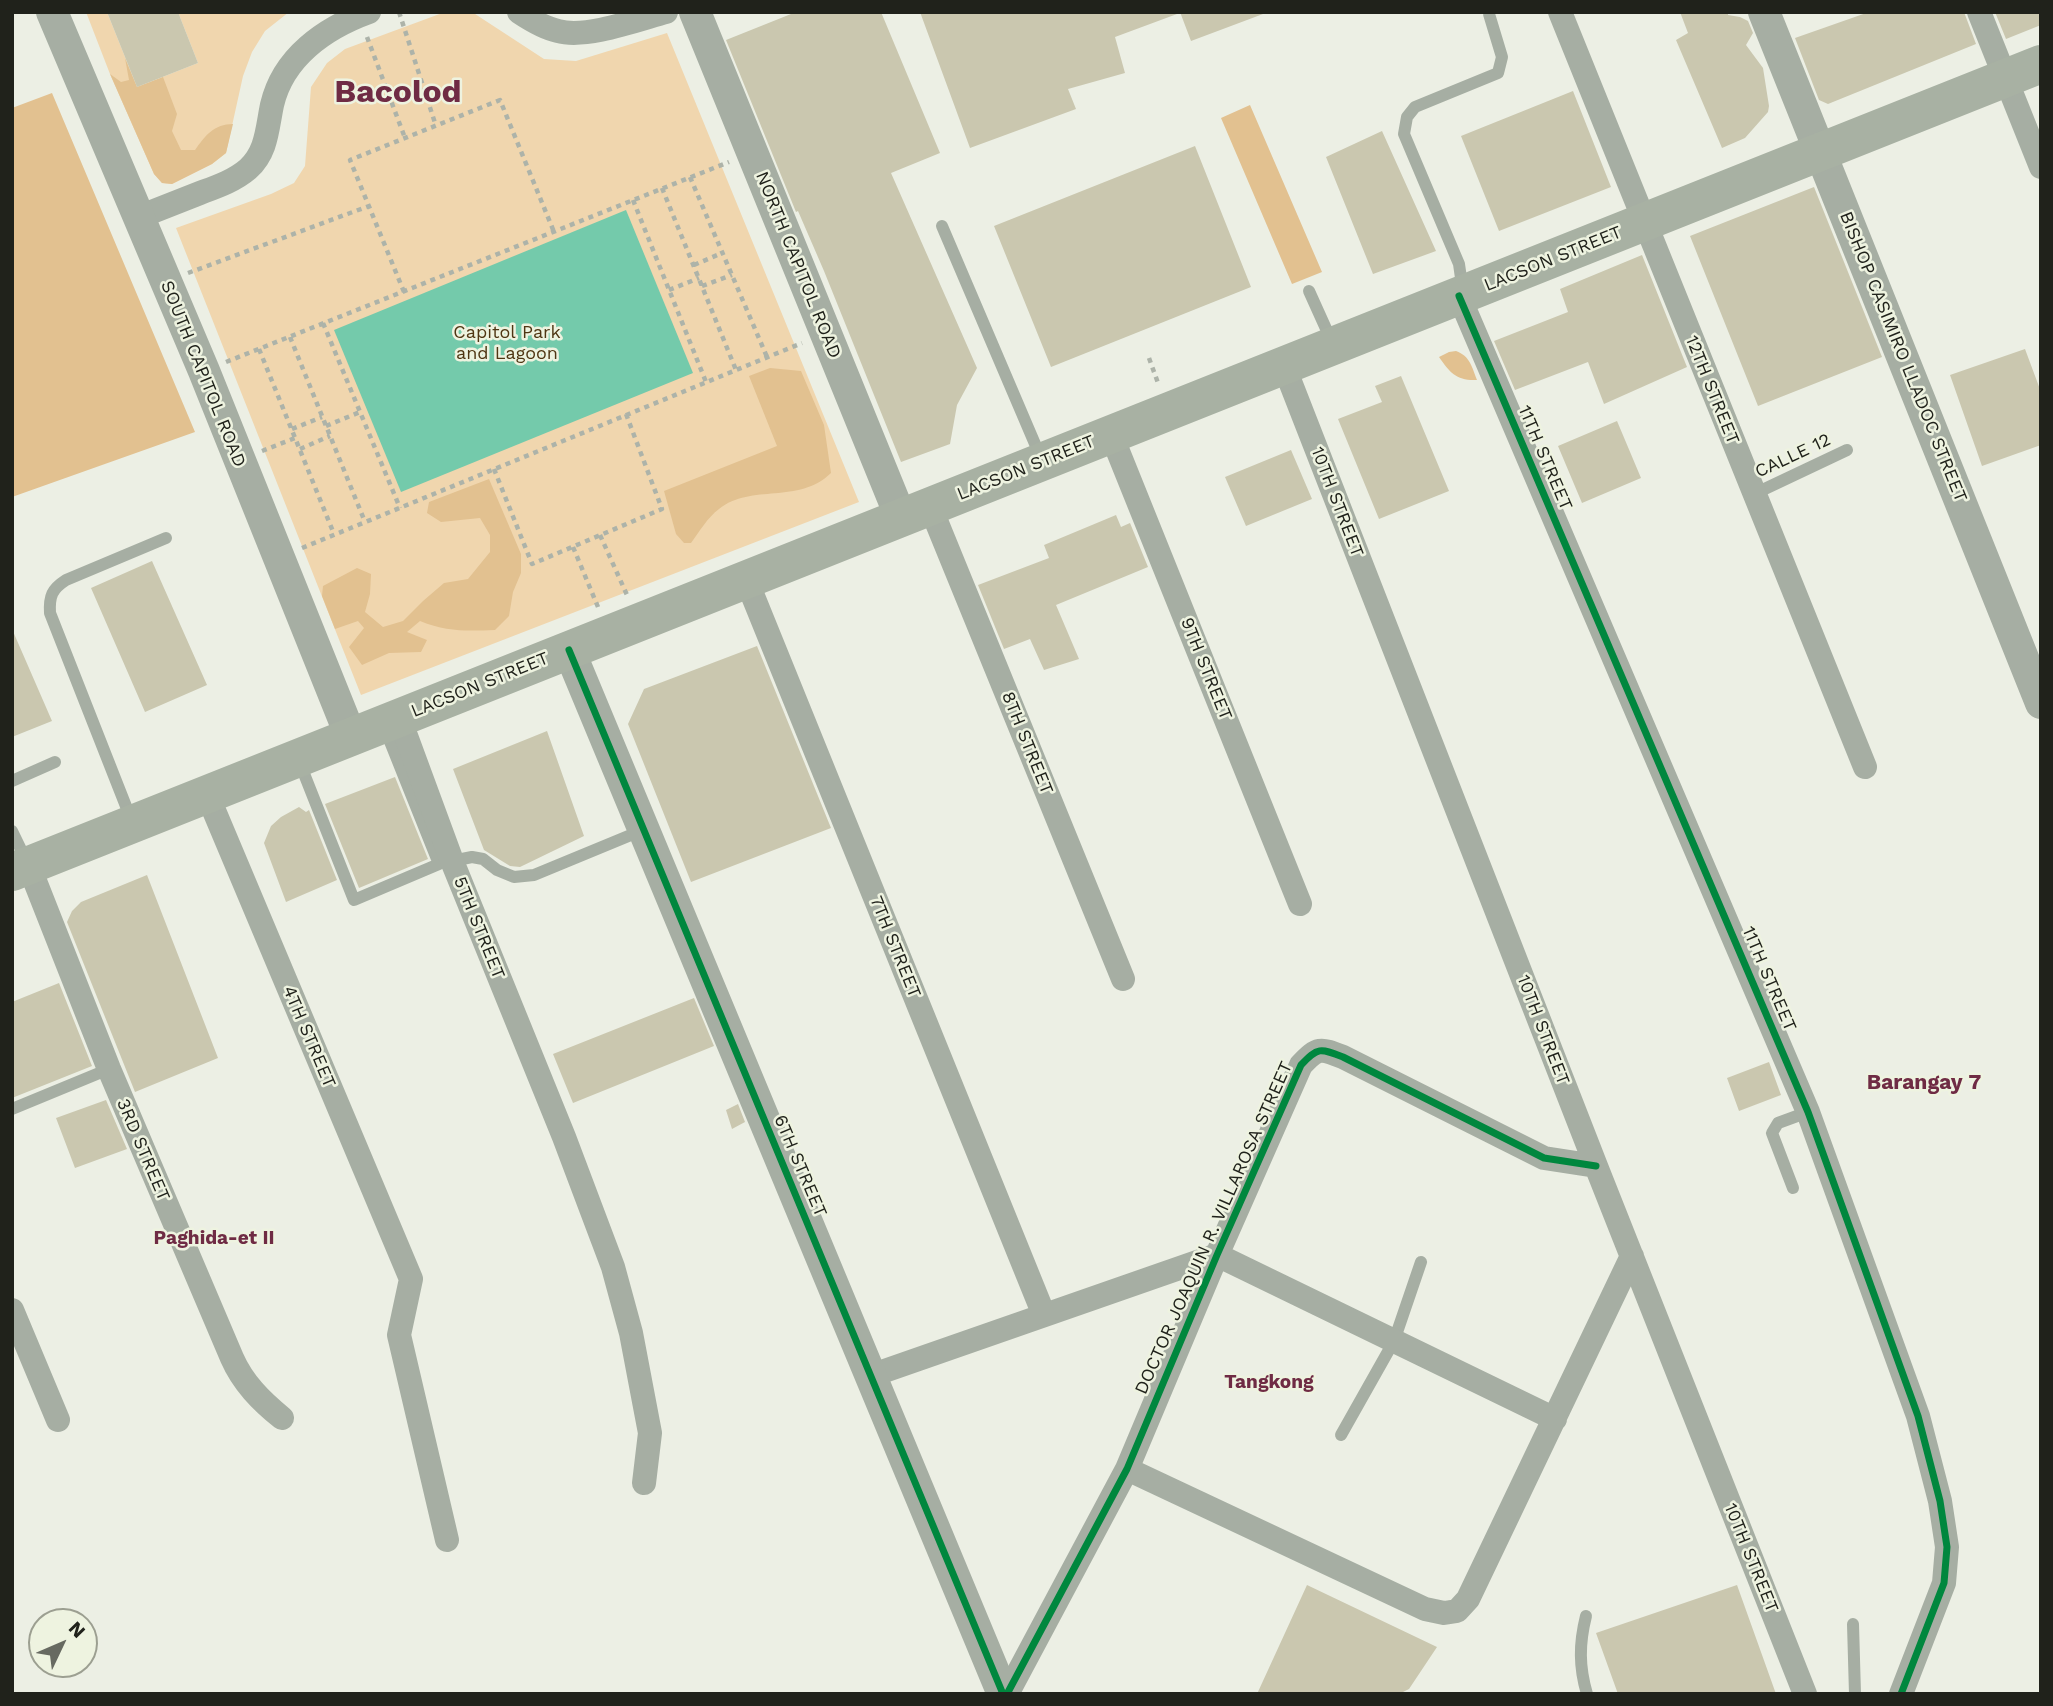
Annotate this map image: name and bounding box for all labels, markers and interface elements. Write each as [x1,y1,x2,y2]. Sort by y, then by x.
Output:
district label: Bacolod [334,74,462,112]
street label: NORTH CAPITOL ROAD [751,168,845,362]
street label: BISHOP CASIMIRO LLADOC STREET [1835,209,1971,505]
street label: LACSON STREET [1481,222,1625,296]
street label: SOUTH CAPITOL ROAD [156,278,250,470]
park label: Capitol Park and Lagoon [453,322,561,364]
street label: 12TH STREET [1680,332,1744,448]
street label: 11TH STREET [1513,402,1577,514]
street label: CALLE 12 [1752,429,1834,483]
street label: LACSON STREET [954,431,1098,505]
street label: 10TH STREET [1306,444,1368,560]
street label: 9TH STREET [1176,615,1236,723]
street label: LACSON STREET [408,648,552,722]
street label: 8TH STREET [997,688,1057,798]
street label: 5TH STREET [449,874,509,982]
street label: 7TH STREET [865,893,925,1001]
street label: 11TH STREET [1737,923,1801,1035]
street label: 10TH STREET [1512,972,1574,1088]
street label: 4TH STREET [278,983,340,1091]
street label: DOCTOR JOAQUIN R. VILLAROSA STREET [1130,1058,1298,1398]
district label: Barangay 7 [1867,1070,1981,1096]
street label: 3RD STREET [112,1095,174,1205]
street label: 6TH STREET [769,1112,831,1220]
district label: Paghida-et II [153,1227,275,1249]
district label: Tangkong [1224,1371,1314,1393]
street label: 10TH STREET [1719,1500,1783,1616]
north arrow [28,1608,98,1678]
text: N [64,1616,90,1643]

